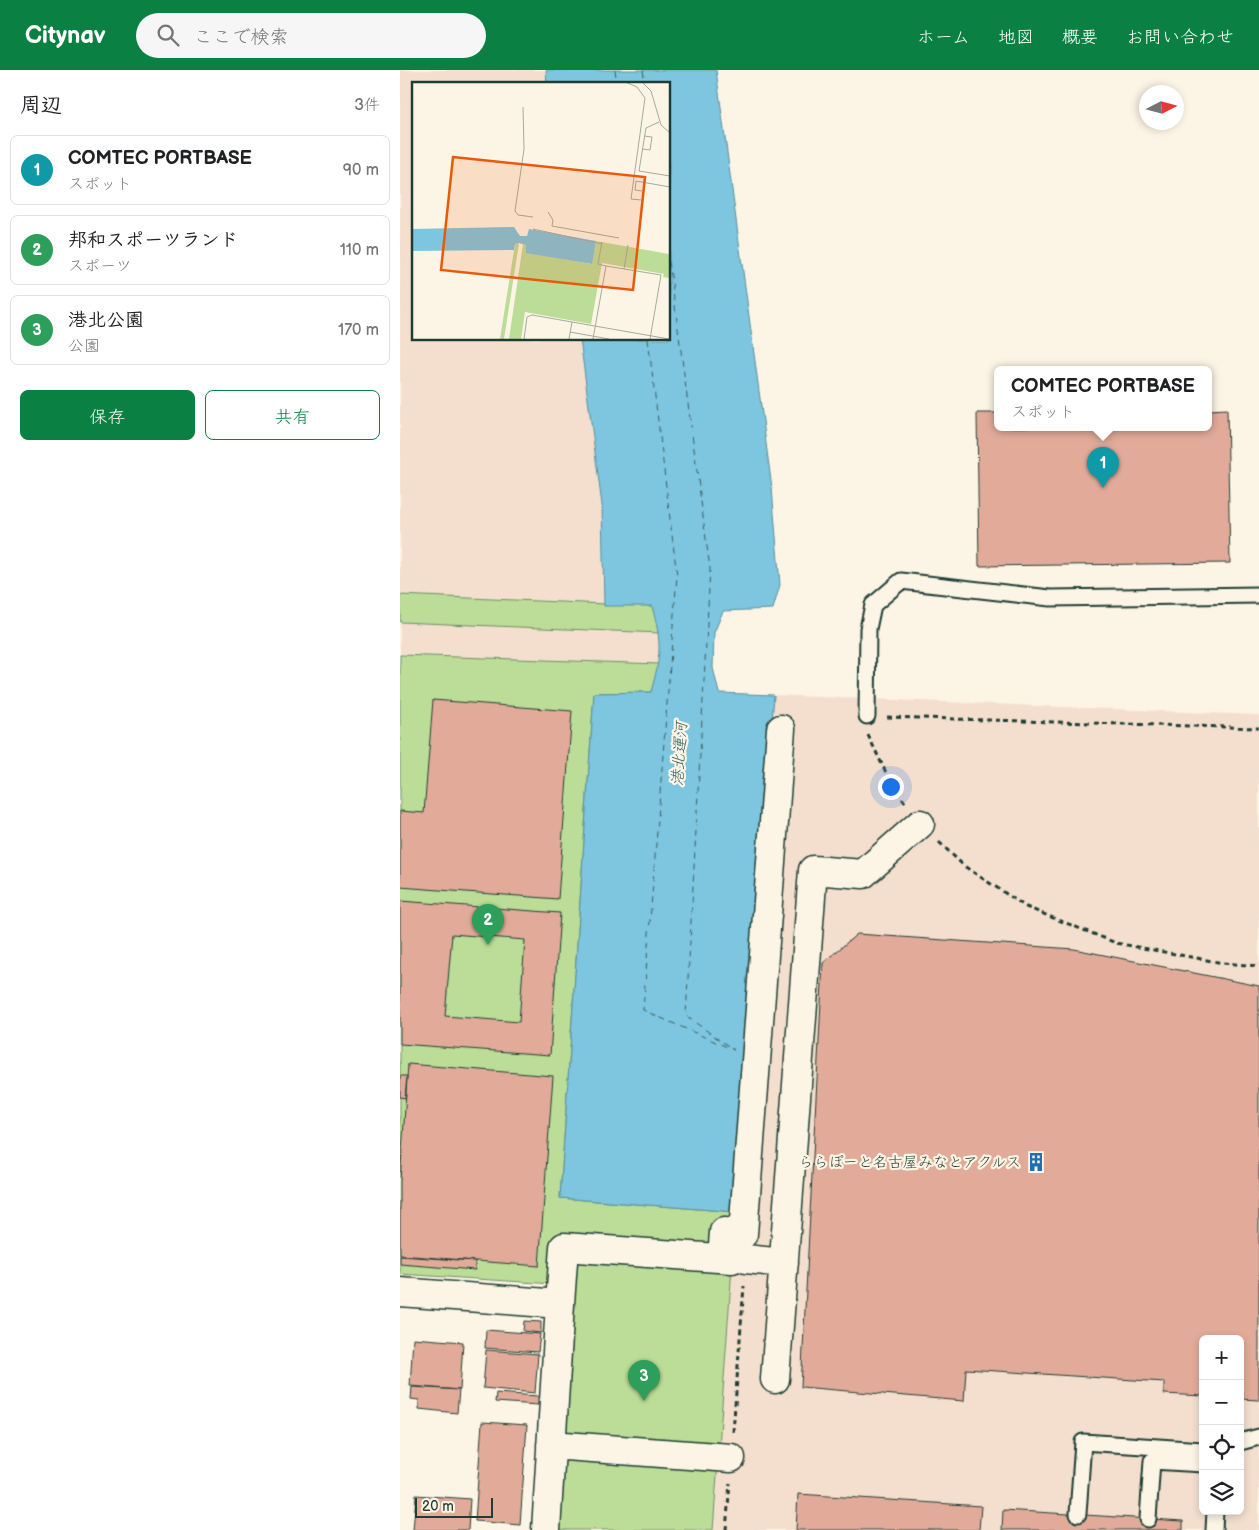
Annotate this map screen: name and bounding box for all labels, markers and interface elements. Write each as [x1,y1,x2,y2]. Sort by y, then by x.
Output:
search box [136,13,486,58]
text: Citynav [25,21,106,50]
icon: search [154,21,182,49]
text: ここで検索 [194,26,289,49]
text: ホーム [917,27,970,48]
text: 地図 [998,27,1034,48]
text: 概要 [1062,27,1098,48]
text: お問い合わせ [1126,27,1234,48]
inset map [412,82,670,340]
north arrow [1139,85,1184,130]
text: 周辺 [20,93,62,118]
text: 3件 [354,96,380,115]
text: COMTEC PORTBASE [68,147,252,170]
text: 1 [34,161,40,180]
text: 90 m [343,161,379,180]
text: スポット [68,175,132,194]
text: 邦和スポーツランド [68,229,239,252]
text: 2 [32,241,42,260]
text: 110 m [340,241,379,260]
text: スポーツ [68,257,132,276]
text: 港北公園 [68,309,144,332]
text: 3 [32,321,42,340]
text: 170 m [338,321,379,340]
text: 公園 [68,337,100,356]
popup [994,366,1212,431]
text: COMTEC PORTBASE [1011,375,1195,398]
button: 保存 [20,390,195,440]
button: 共有 [205,390,380,440]
text: スポット [1011,403,1075,422]
pin: 1 [1087,447,1119,488]
water label: 港北運河 [668,719,692,787]
your location [878,774,904,800]
pin: 2 [472,904,504,945]
building icon: ららぽーと名古屋みなとアクルス [1025,1151,1047,1173]
place label: ららぽーと名古屋みなとアクルス [798,1153,1021,1172]
map controls [1199,1335,1244,1515]
button: + [1199,1335,1244,1380]
pin: 3 [628,1360,660,1401]
button: − [1199,1380,1244,1425]
button: locate [1199,1425,1244,1470]
button: layers [1199,1470,1244,1515]
scale bar [415,1495,492,1518]
text: 20 m [422,1498,454,1515]

